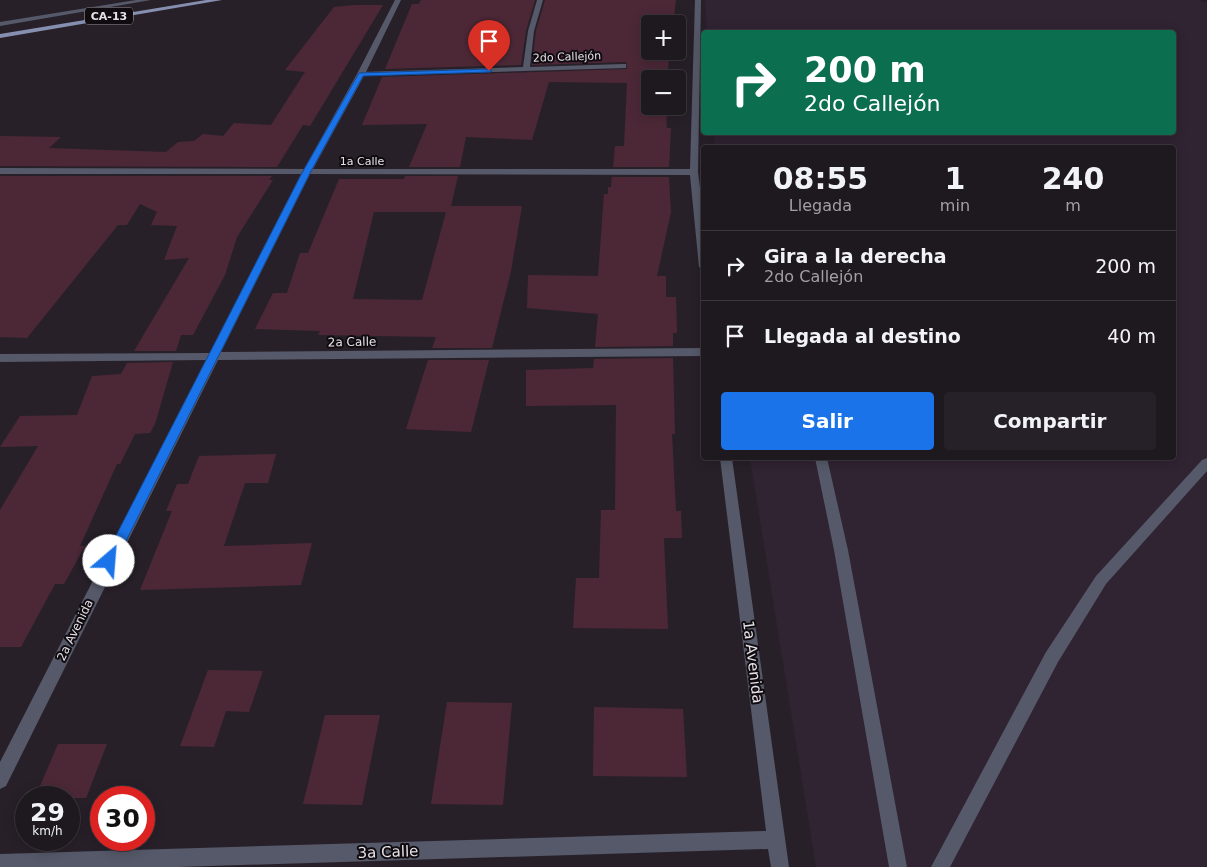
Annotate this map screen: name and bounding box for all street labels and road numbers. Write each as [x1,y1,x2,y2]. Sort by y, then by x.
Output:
road number: CA-13 [85,8,133,24]
street label: 2do Callejón [533,49,601,65]
street label: 1a Calle [340,155,384,168]
street label: 2a Calle [328,335,376,349]
street label: 2a Avenida [54,597,96,663]
street label: 1a Avenida [739,620,767,704]
street label: 3a Calle [357,842,419,862]

